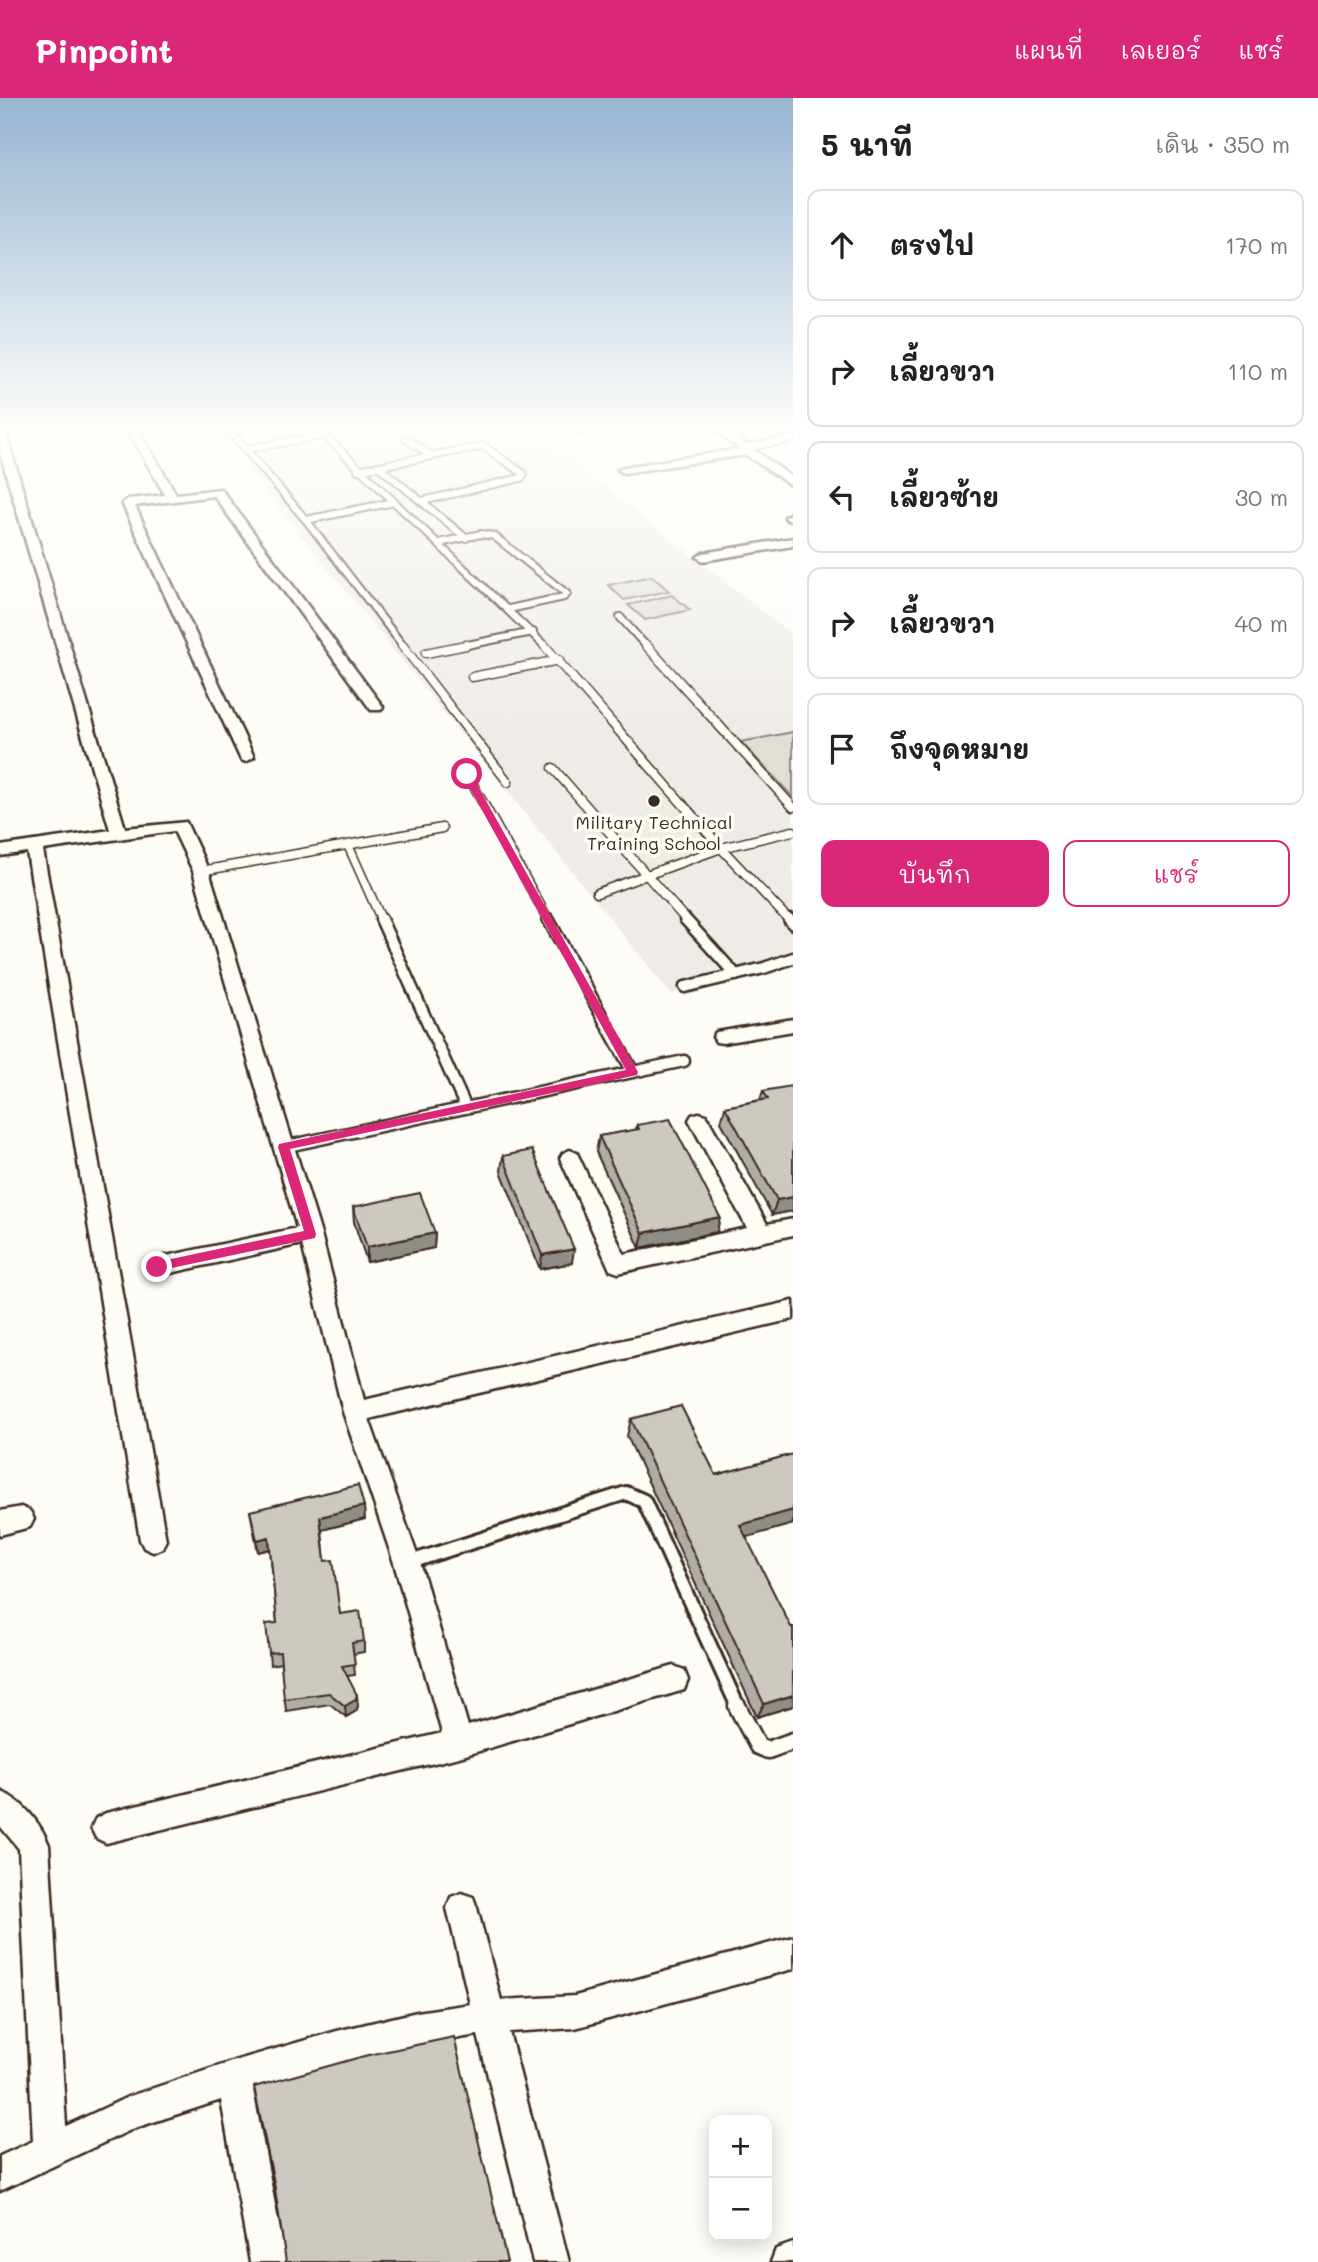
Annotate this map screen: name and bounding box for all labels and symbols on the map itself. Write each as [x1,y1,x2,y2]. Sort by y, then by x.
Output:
route start [451,758,482,789]
marker: Military Technical Training School [646,793,662,809]
place label: Military Technical Training School [576,810,732,855]
route end [141,1251,172,1282]

